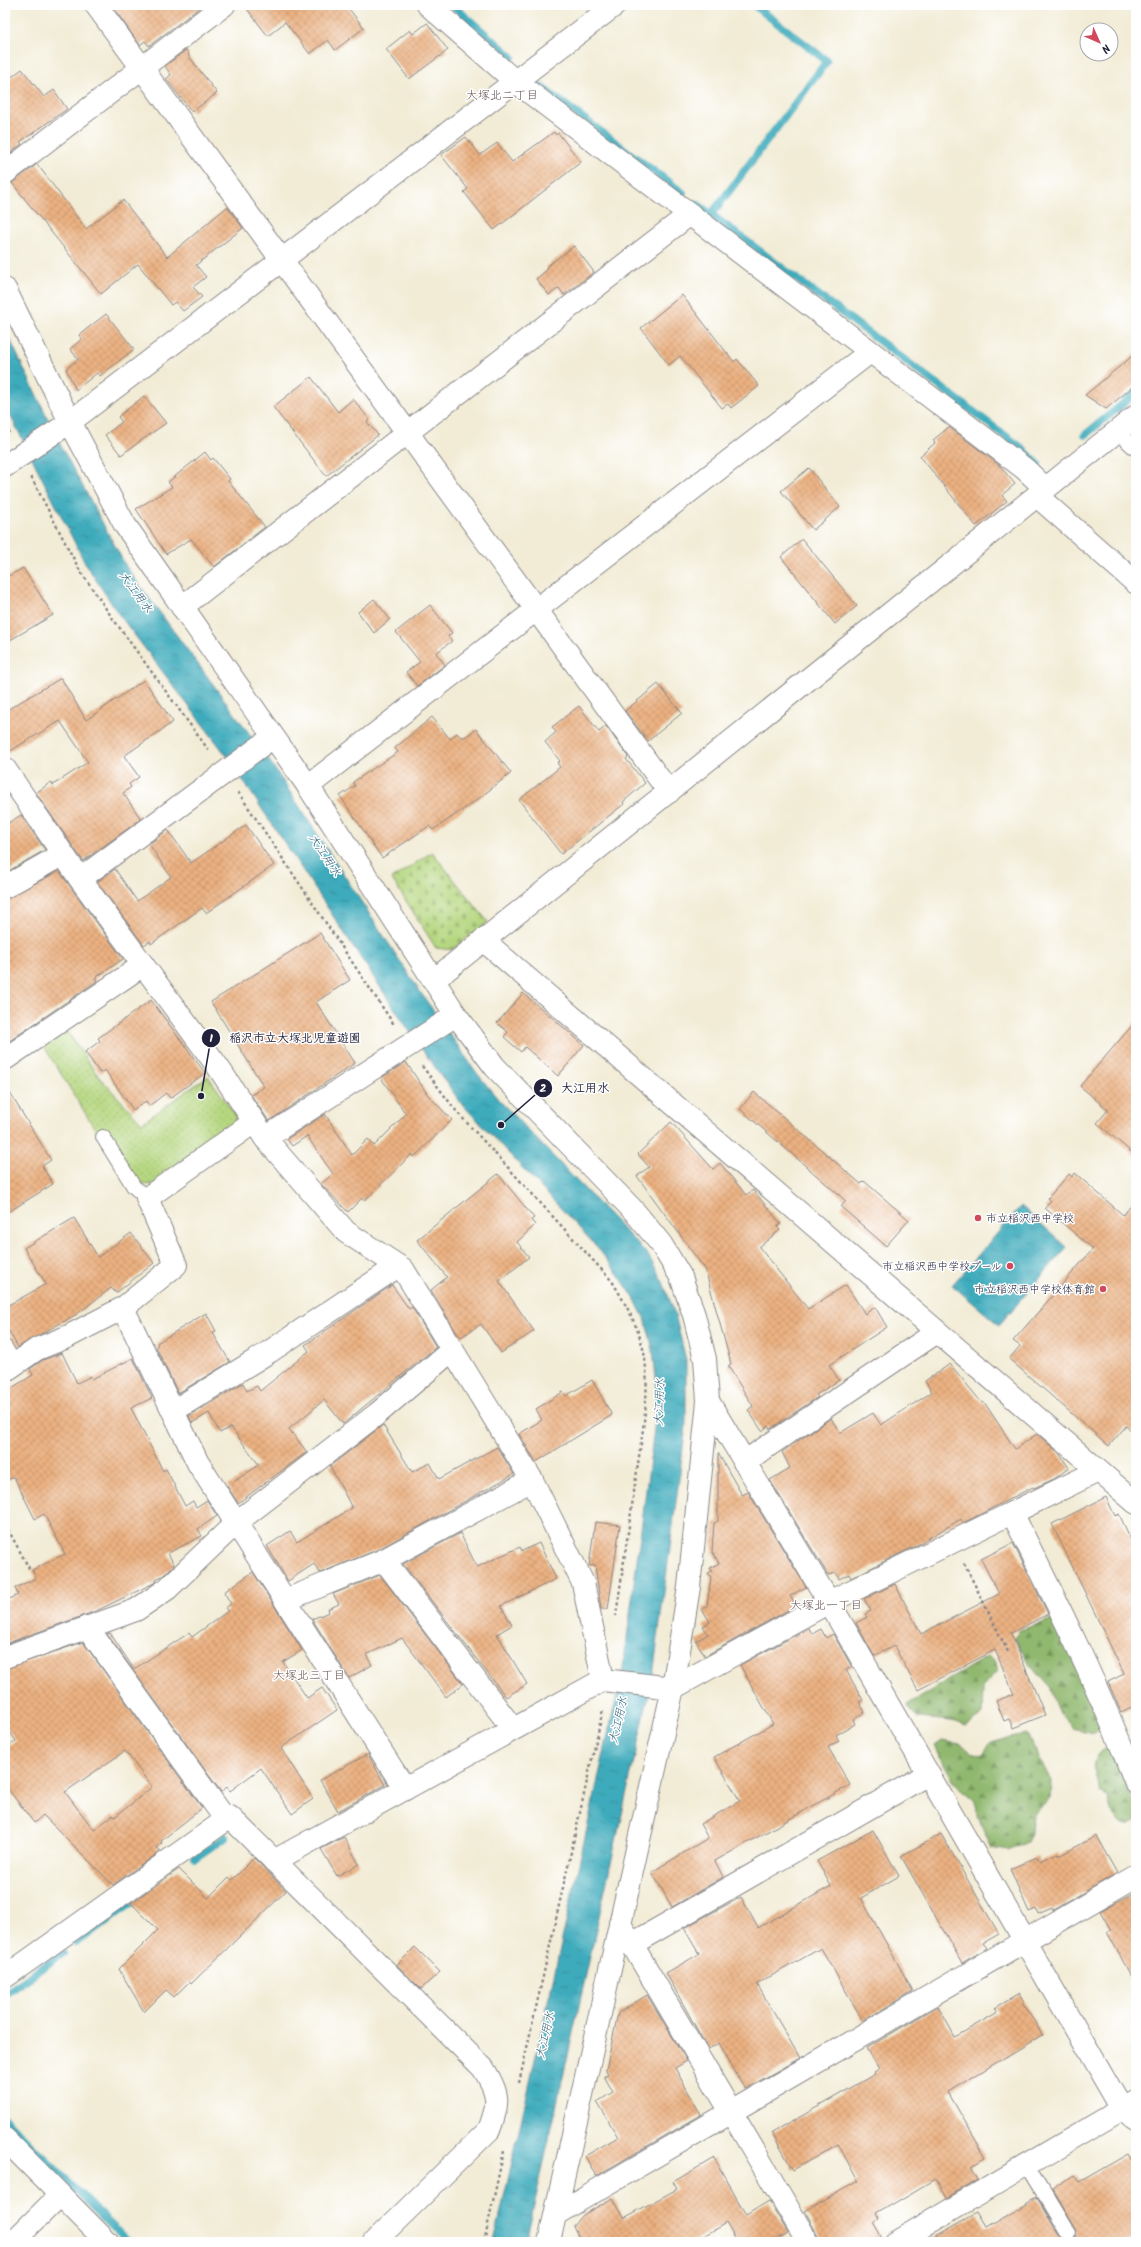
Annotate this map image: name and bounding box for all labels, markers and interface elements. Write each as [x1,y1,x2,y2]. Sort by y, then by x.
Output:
north arrow [1079,22,1119,62]
text: N [1097,40,1114,57]
district label: 大塚北二丁目 [466,86,538,105]
water label: 大江用水 [114,567,157,617]
water label: 大江用水 [304,830,346,881]
callout: 稲沢市立大塚北児童遊園 [201,1026,369,1050]
text: 1 [209,1029,213,1048]
text: 稲沢市立大塚北児童遊園 [229,1029,361,1048]
callout: 大江用水 [533,1076,617,1100]
text: 2 [540,1079,547,1098]
text: 大江用水 [561,1079,610,1098]
place label: 市立稲沢西中学校 [986,1210,1074,1228]
marker: 市立稲沢西中学校 [973,1213,983,1223]
place label: 市立稲沢西中学校プール [882,1258,1002,1276]
marker: 市立稲沢西中学校プール [1005,1261,1015,1271]
place label: 市立稲沢西中学校体育館 [974,1281,1095,1299]
marker: 市立稲沢西中学校体育館 [1098,1284,1108,1294]
water label: 大江用水 [649,1378,670,1426]
district label: 大塚北一丁目 [790,1596,862,1615]
district label: 大塚北三丁目 [273,1666,345,1685]
water label: 大江用水 [604,1695,633,1746]
water label: 大江用水 [531,2010,560,2061]

